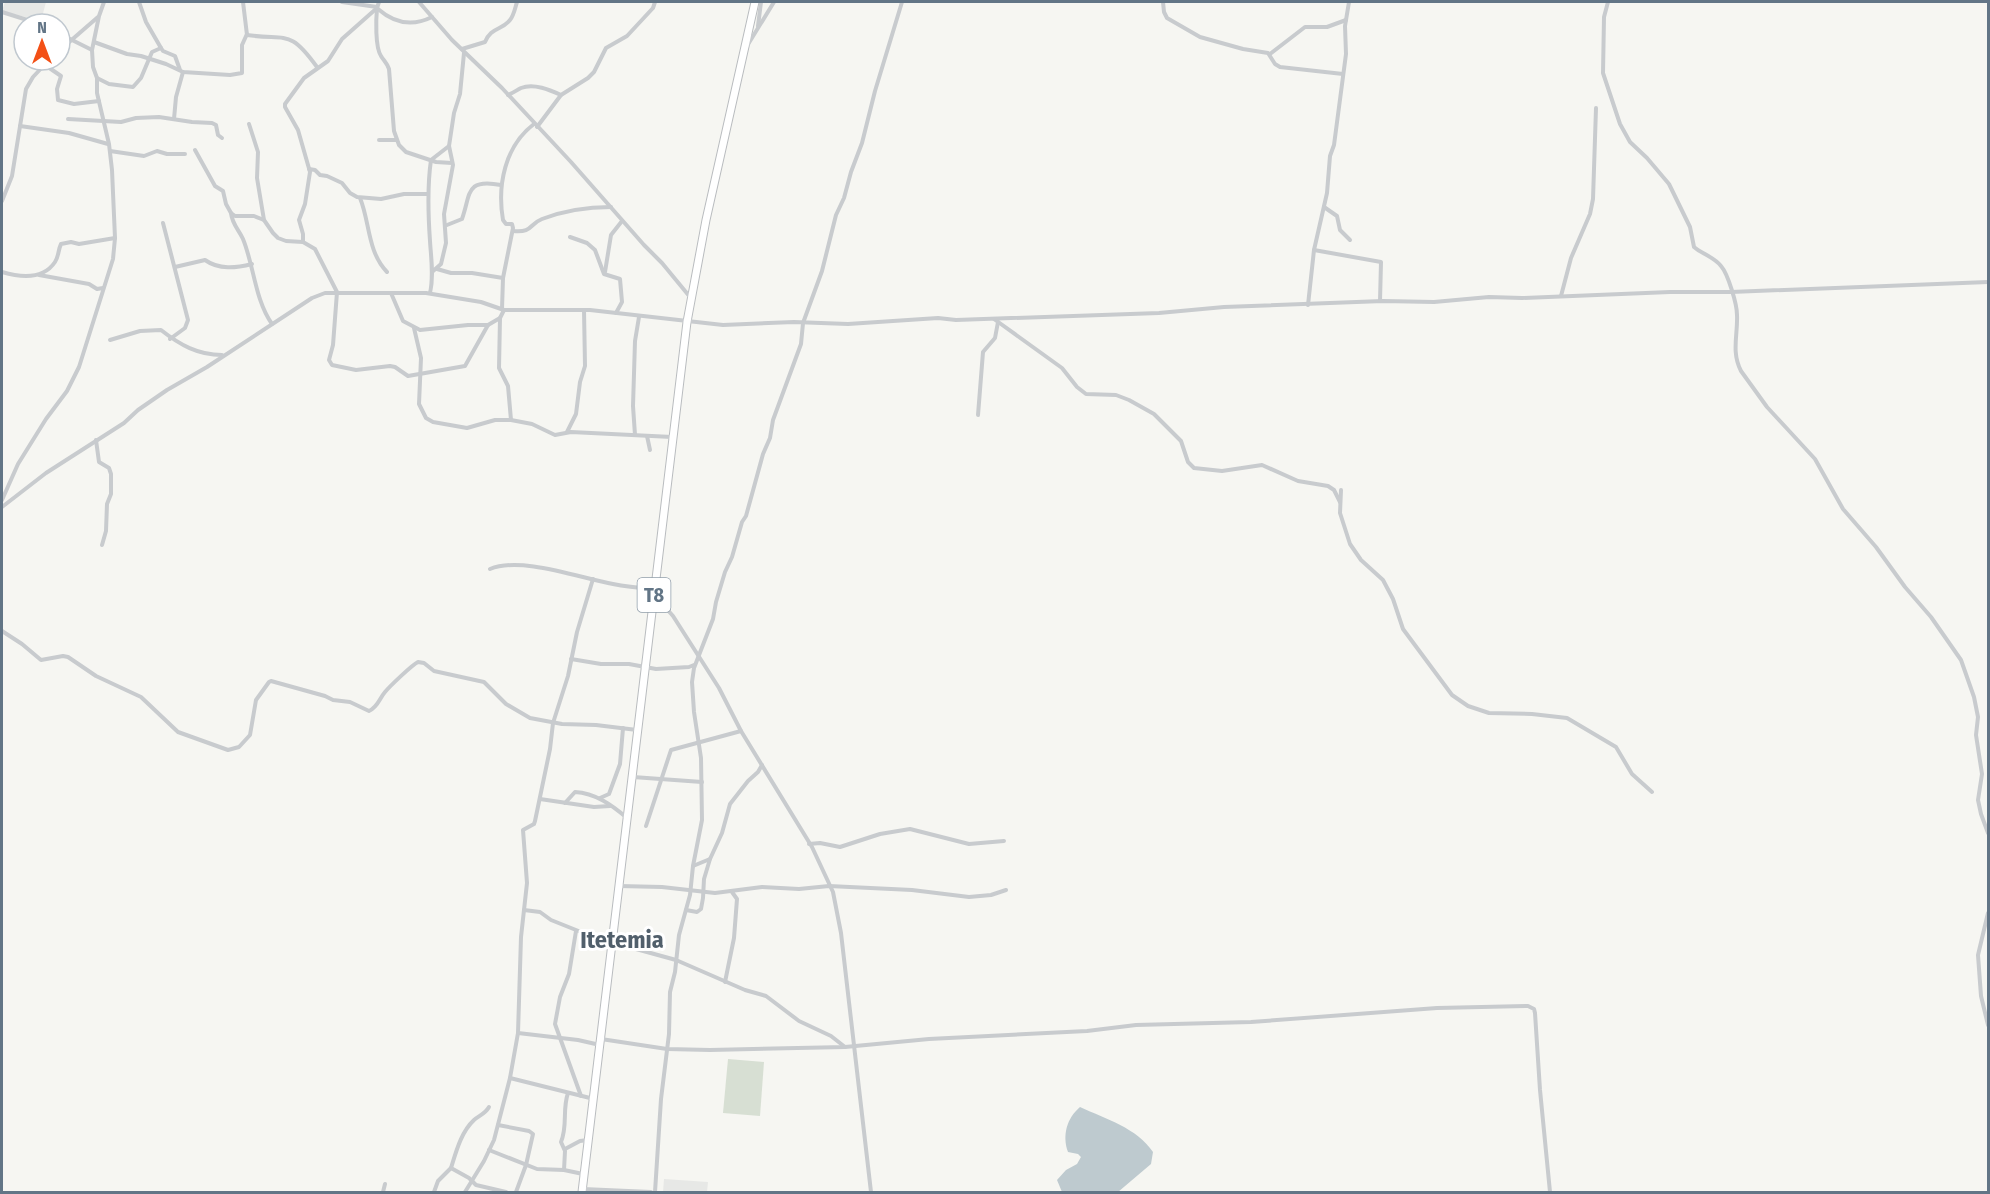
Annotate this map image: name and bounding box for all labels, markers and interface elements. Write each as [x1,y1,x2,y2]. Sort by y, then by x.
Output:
north arrow [12,12,72,72]
text: N [37,18,47,37]
road number: T8 [638,578,670,612]
district label: Itetemia [580,926,664,954]

